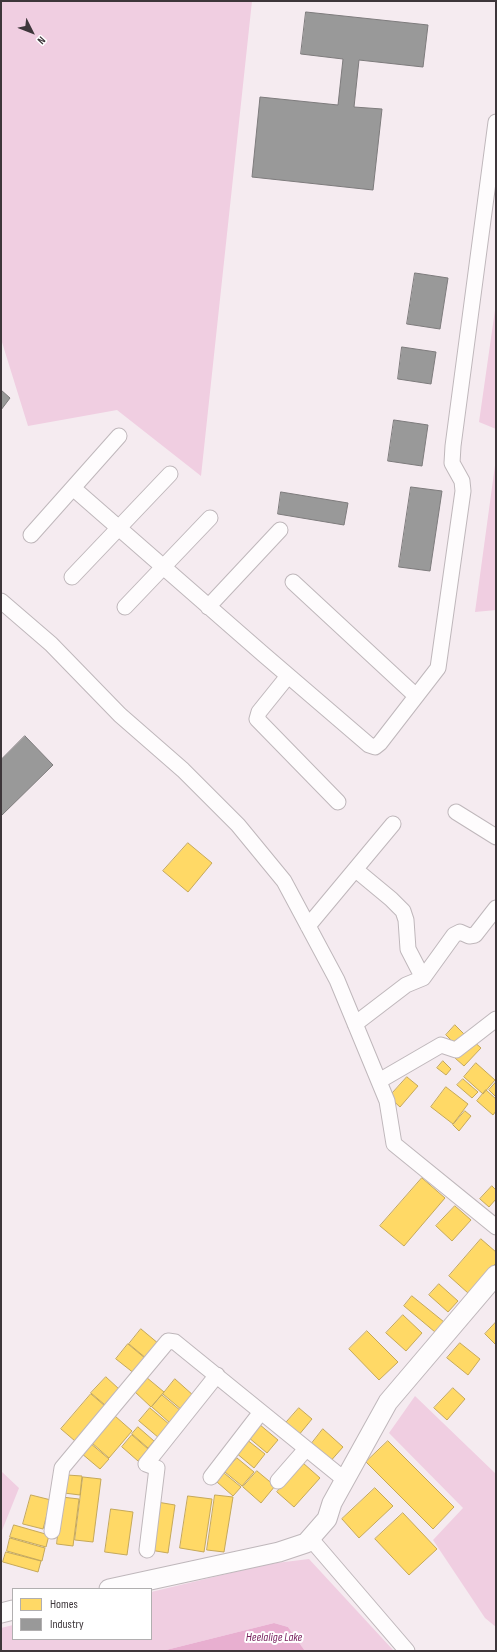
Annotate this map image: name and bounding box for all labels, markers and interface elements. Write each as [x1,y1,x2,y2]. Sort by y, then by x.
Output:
north arrow [12,12,52,52]
text: N [34,34,48,47]
legend [12,1588,152,1640]
text: Homes [50,1597,78,1612]
text: Industry [50,1617,84,1632]
water label: Heelalige Lake [246,1631,302,1645]

